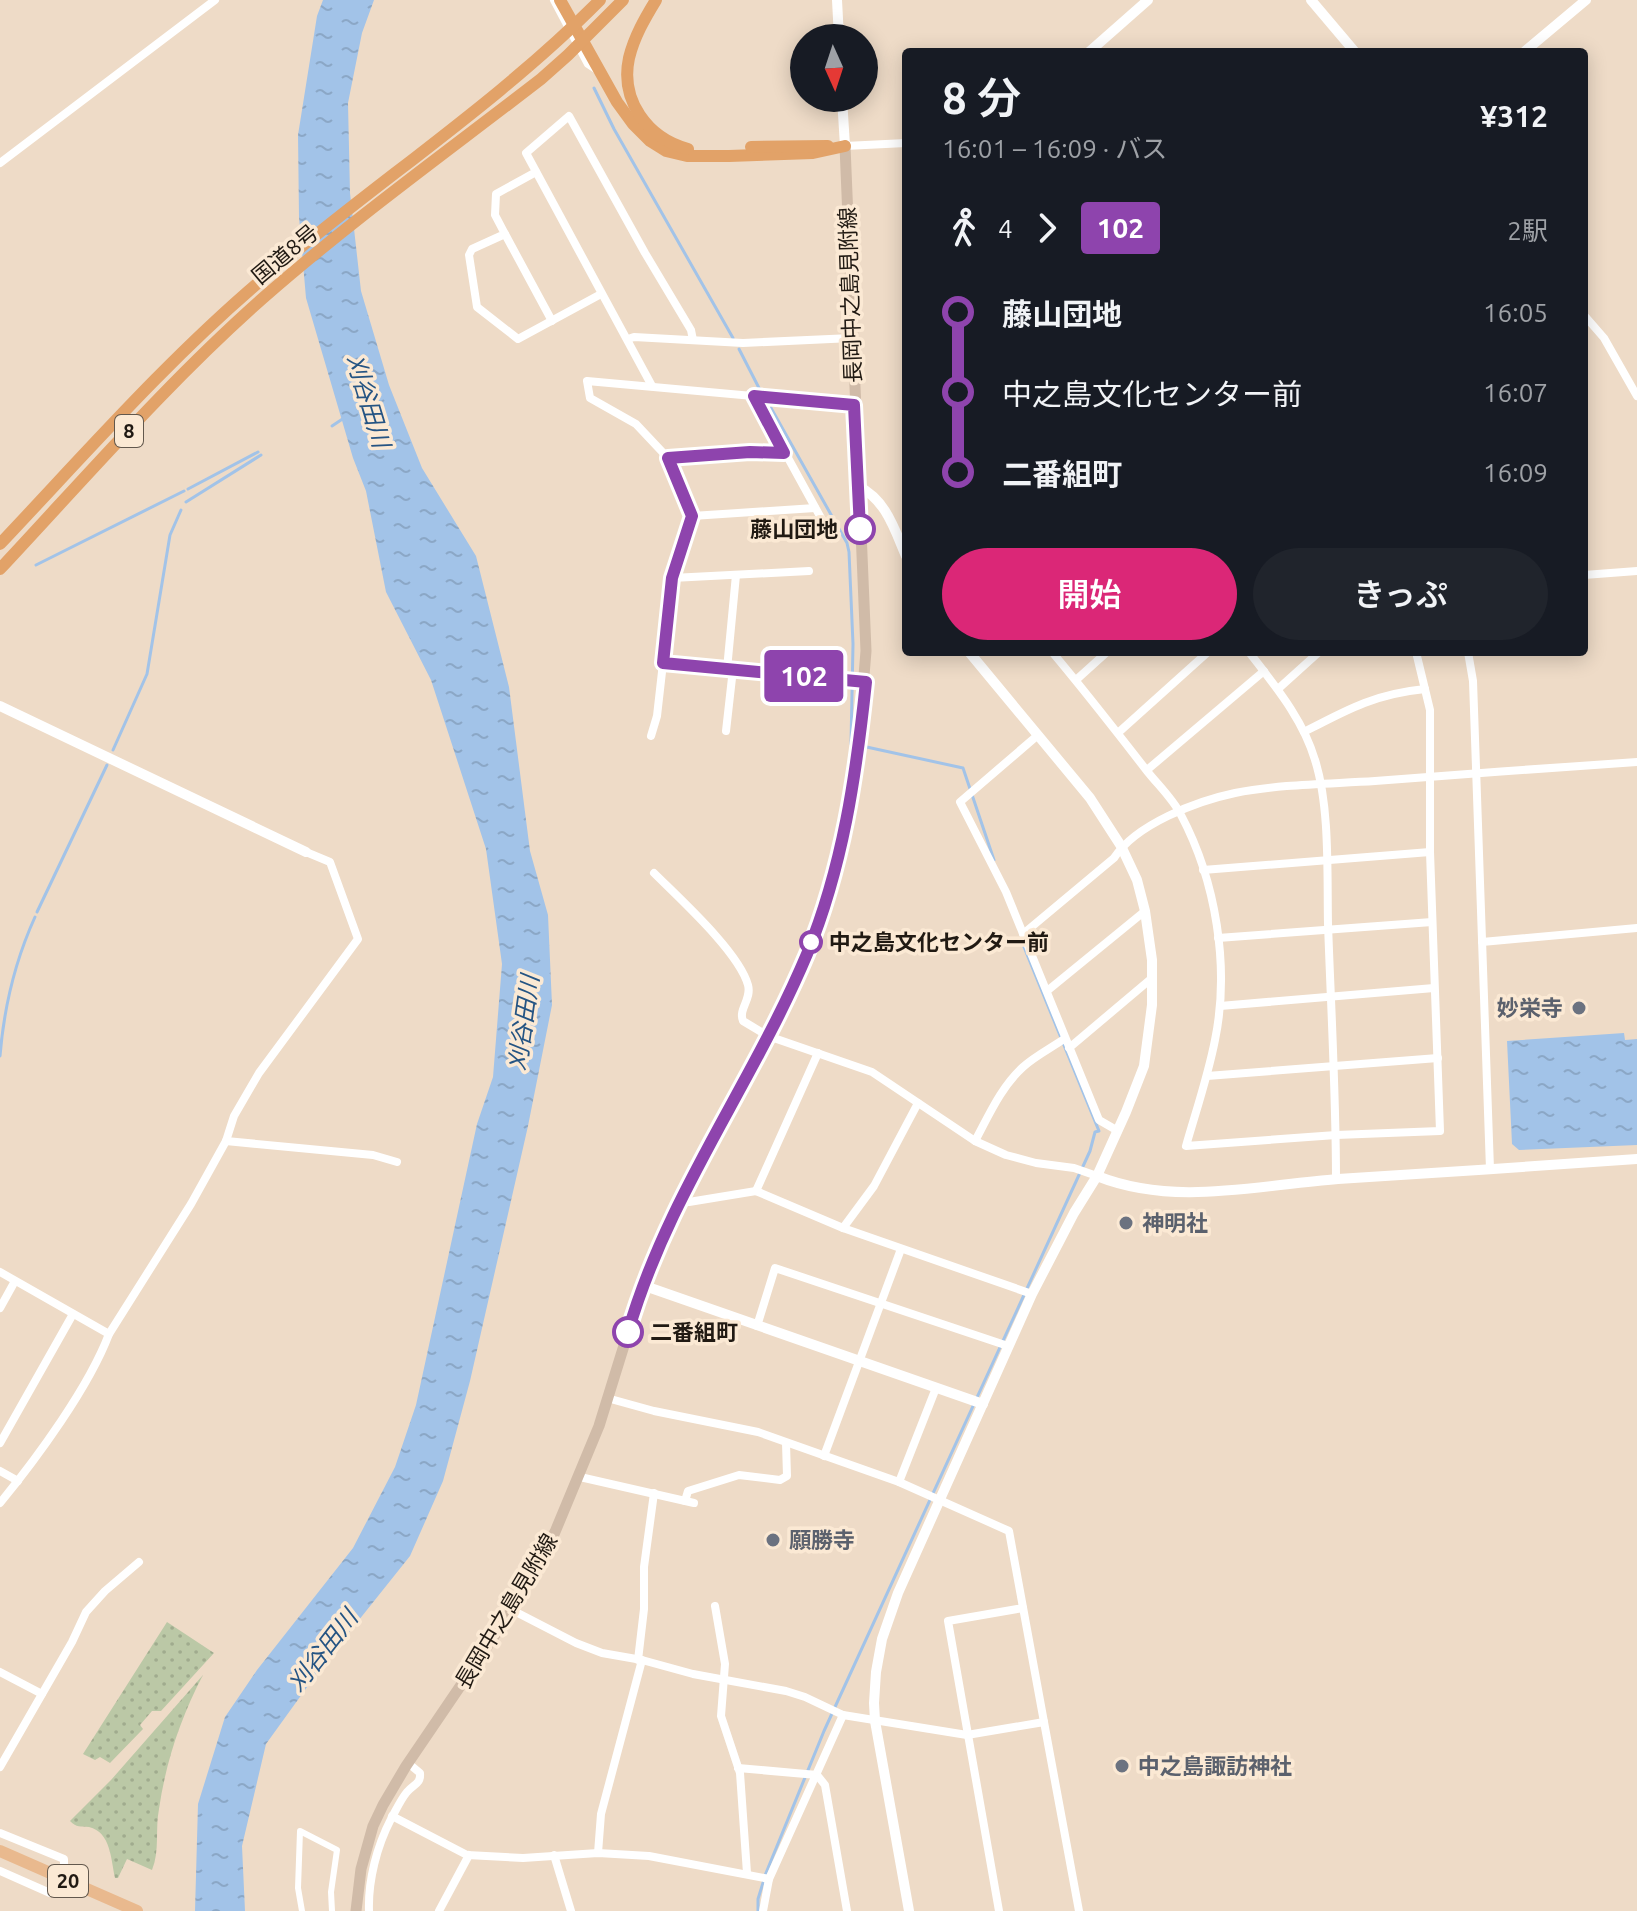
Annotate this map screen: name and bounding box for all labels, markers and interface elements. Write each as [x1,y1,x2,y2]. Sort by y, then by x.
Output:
north arrow [790,24,878,112]
map controls [790,24,878,112]
text: 8 分 [942,73,1021,122]
text: ¥312 [1480,99,1548,133]
text: 16:01 – 16:09 · バス [942,134,1167,163]
icon: walk [942,206,986,250]
icon: forward [1025,206,1069,250]
street label: 長岡中之島見附線 [834,207,865,383]
text: 102 [1097,212,1144,243]
text: 4 [998,214,1013,243]
text: 2駅 [1507,216,1548,245]
street label: 国道8号 [247,219,323,288]
text: 藤山団地 [1002,297,1122,331]
text: 16:05 [1483,298,1548,327]
water label: 刈谷田川 [342,351,396,454]
text: 中之島文化センター前 [1002,377,1302,411]
text: 16:07 [1483,378,1548,407]
road number: 8 [115,415,143,447]
text: 二番組町 [1002,457,1122,491]
text: 16:09 [1483,458,1548,487]
marker: 藤山団地 [845,514,875,544]
place label: 藤山団地 [750,516,838,541]
button: 開始 [942,548,1237,640]
button: きっぷ [1253,548,1548,640]
line badge: 102 [758,650,850,702]
text: 102 [780,660,828,691]
place label: 中之島文化センター前 [829,929,1049,954]
marker: 中之島文化センター前 [800,931,822,953]
water label: 刈谷田川 [503,971,544,1072]
place label: 妙栄寺 [1497,995,1563,1020]
marker: 妙栄寺 [1570,999,1588,1017]
place label: 神明社 [1142,1210,1208,1235]
marker: 神明社 [1117,1214,1135,1232]
marker: 二番組町 [613,1317,643,1347]
place label: 二番組町 [650,1319,738,1344]
place label: 願勝寺 [789,1527,855,1552]
street label: 長岡中之島見附線 [450,1529,562,1693]
marker: 願勝寺 [764,1531,782,1549]
water label: 刈谷田川 [282,1602,365,1697]
place label: 中之島諏訪神社 [1138,1753,1292,1778]
marker: 中之島諏訪神社 [1113,1757,1131,1775]
road number: 20 [48,1865,88,1897]

